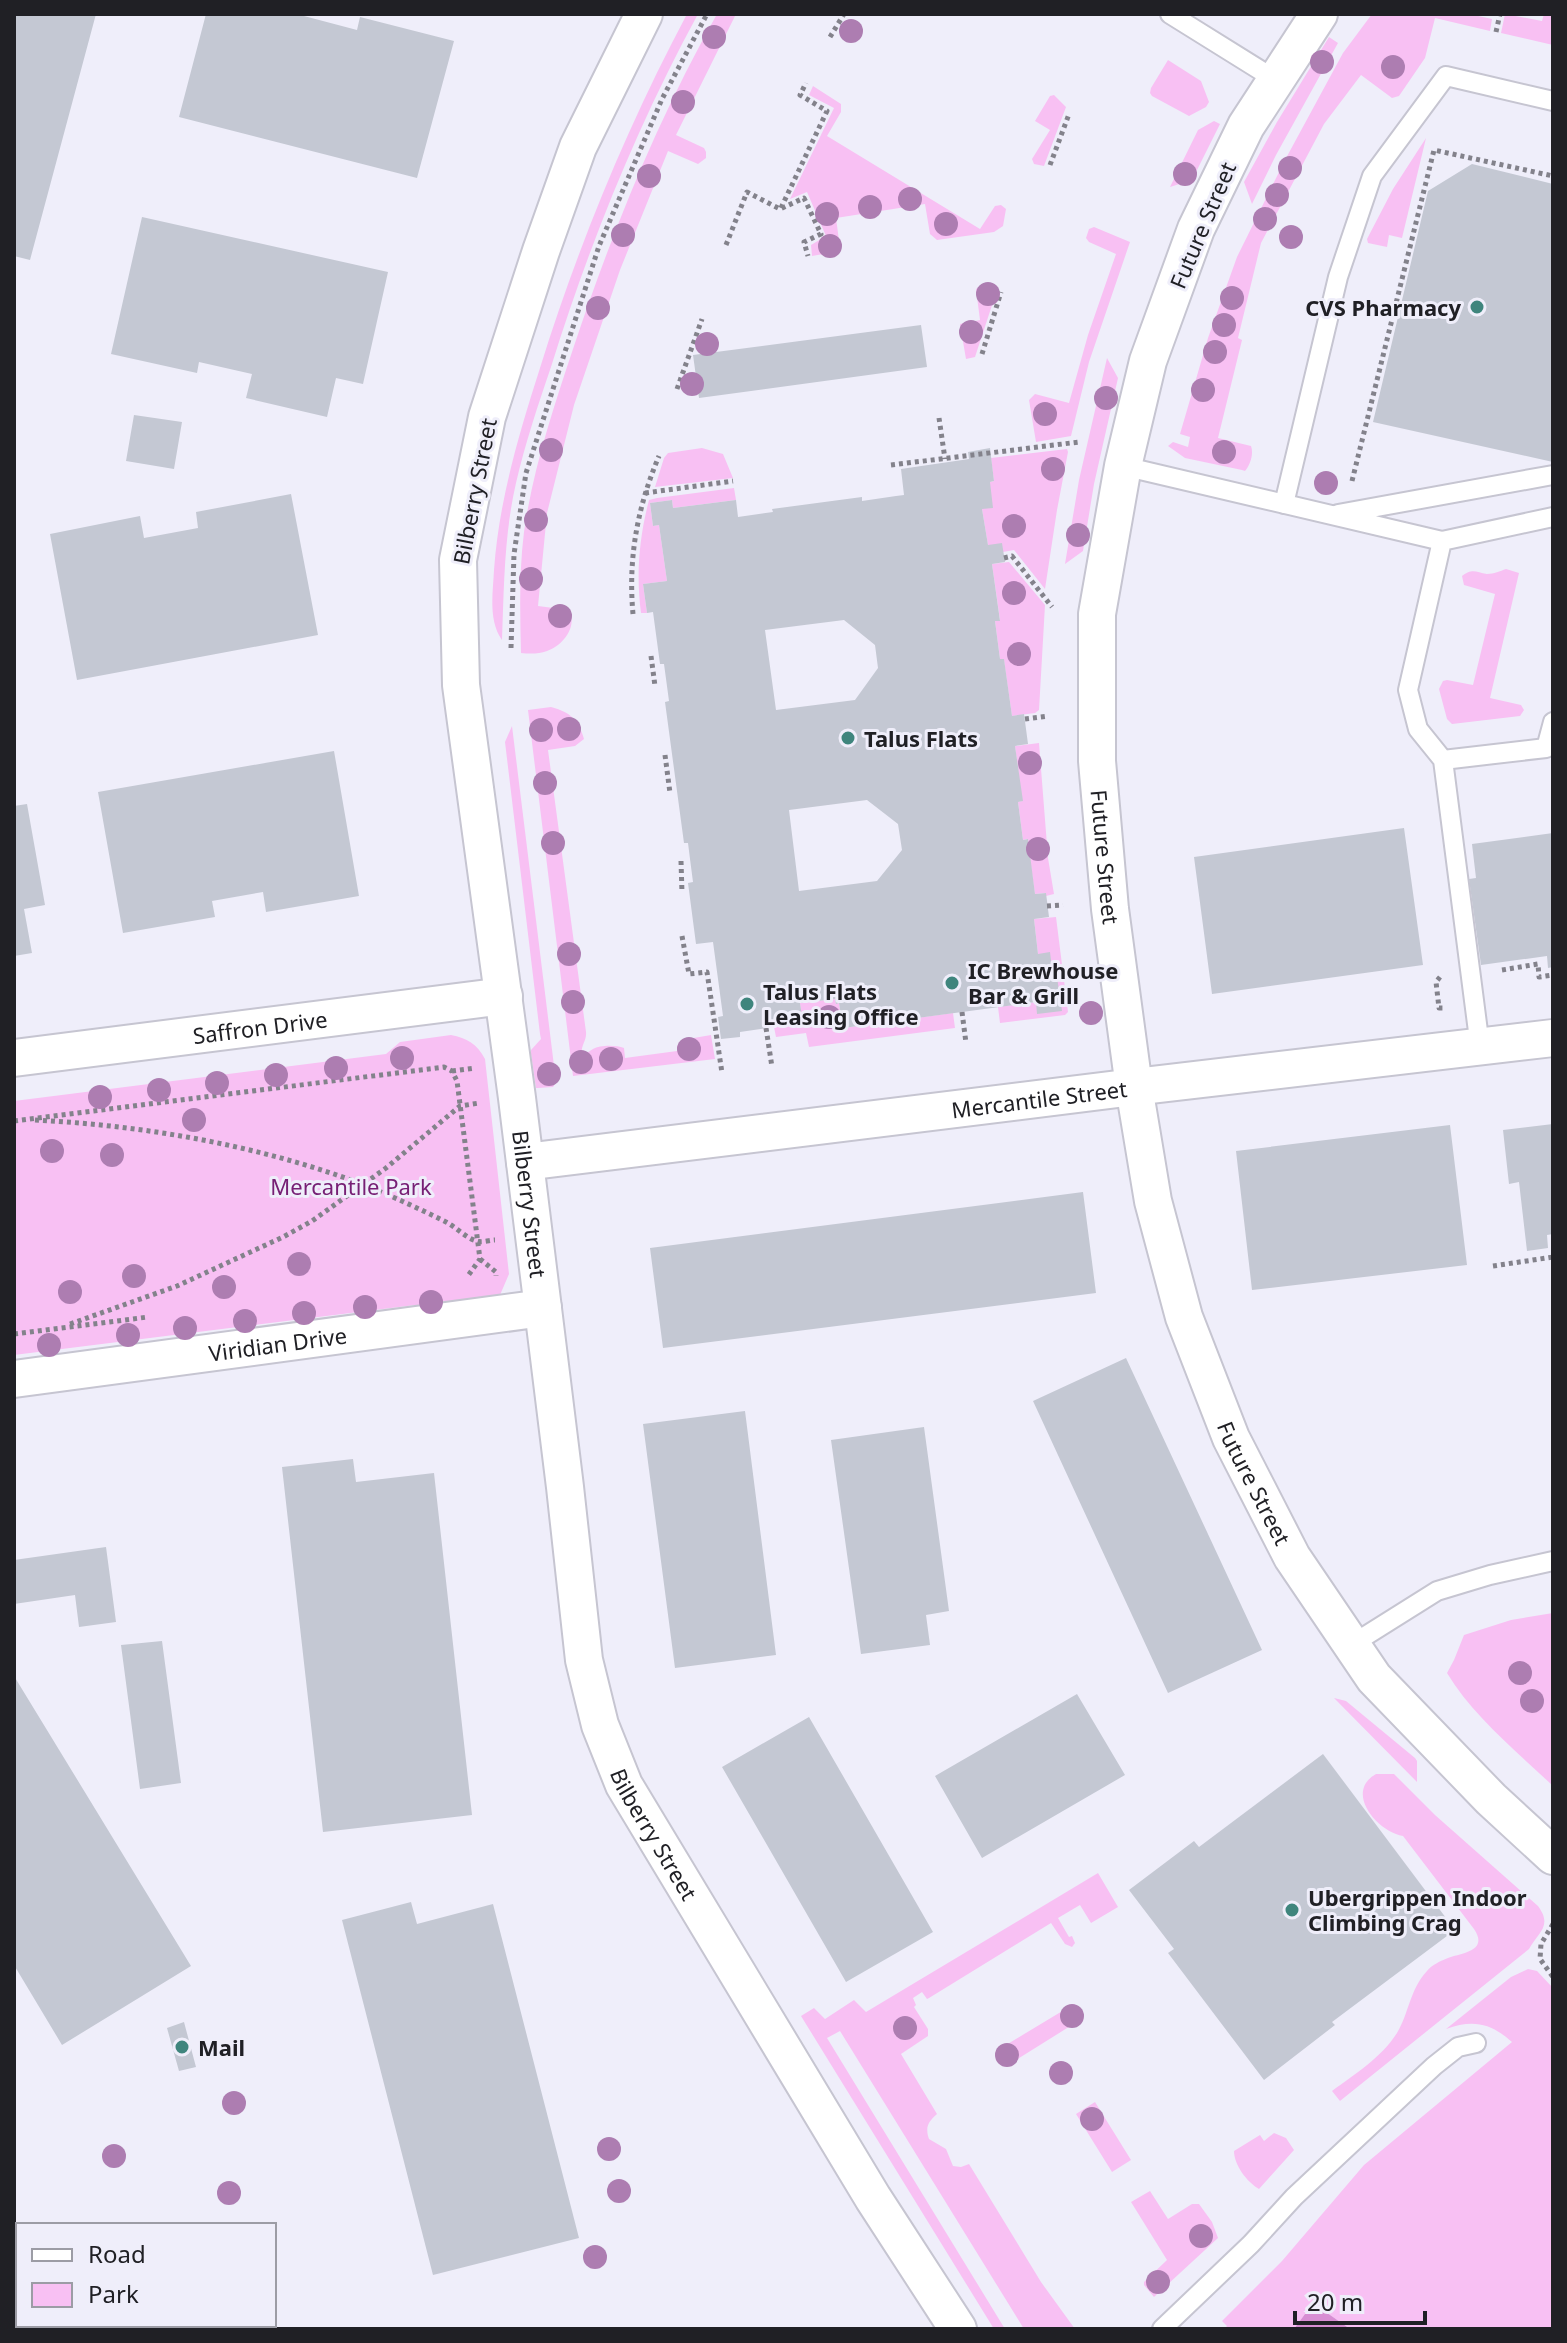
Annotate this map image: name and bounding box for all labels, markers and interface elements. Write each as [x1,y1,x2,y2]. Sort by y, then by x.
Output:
street label: Future Street [1162,157,1242,293]
place label: CVS Pharmacy [1305,292,1461,322]
marker: CVS Pharmacy [1468,298,1486,316]
street label: Bilberry Street [445,415,503,567]
place label: Talus Flats [864,723,978,753]
marker: Talus Flats [839,729,857,747]
street label: Future Street [1085,788,1127,926]
place label: IC Brewhouse Bar & Grill [968,955,1118,1010]
marker: IC Brewhouse Bar & Grill [943,974,961,992]
place label: Talus Flats Leasing Office [763,976,919,1031]
marker: Talus Flats Leasing Office [738,995,756,1013]
street label: Saffron Drive [191,1003,329,1050]
street label: Mercantile Street [950,1073,1129,1124]
street label: Bilberry Street [506,1129,554,1280]
park label: Mercantile Park [270,1171,432,1201]
street label: Viridian Drive [207,1320,349,1368]
street label: Future Street [1211,1417,1298,1550]
street label: Bilberry Street [604,1764,705,1905]
place label: Ubergrippen Indoor Climbing Crag [1308,1882,1527,1937]
marker: Ubergrippen Indoor Climbing Crag [1283,1901,1301,1919]
place label: Mail [198,2032,245,2062]
marker: Mail [173,2038,191,2056]
legend [16,2223,276,2327]
text: Road [88,2237,146,2270]
scale bar [1295,2275,1425,2325]
text: Park [88,2277,139,2310]
text: 20 m [1307,2285,1363,2318]

